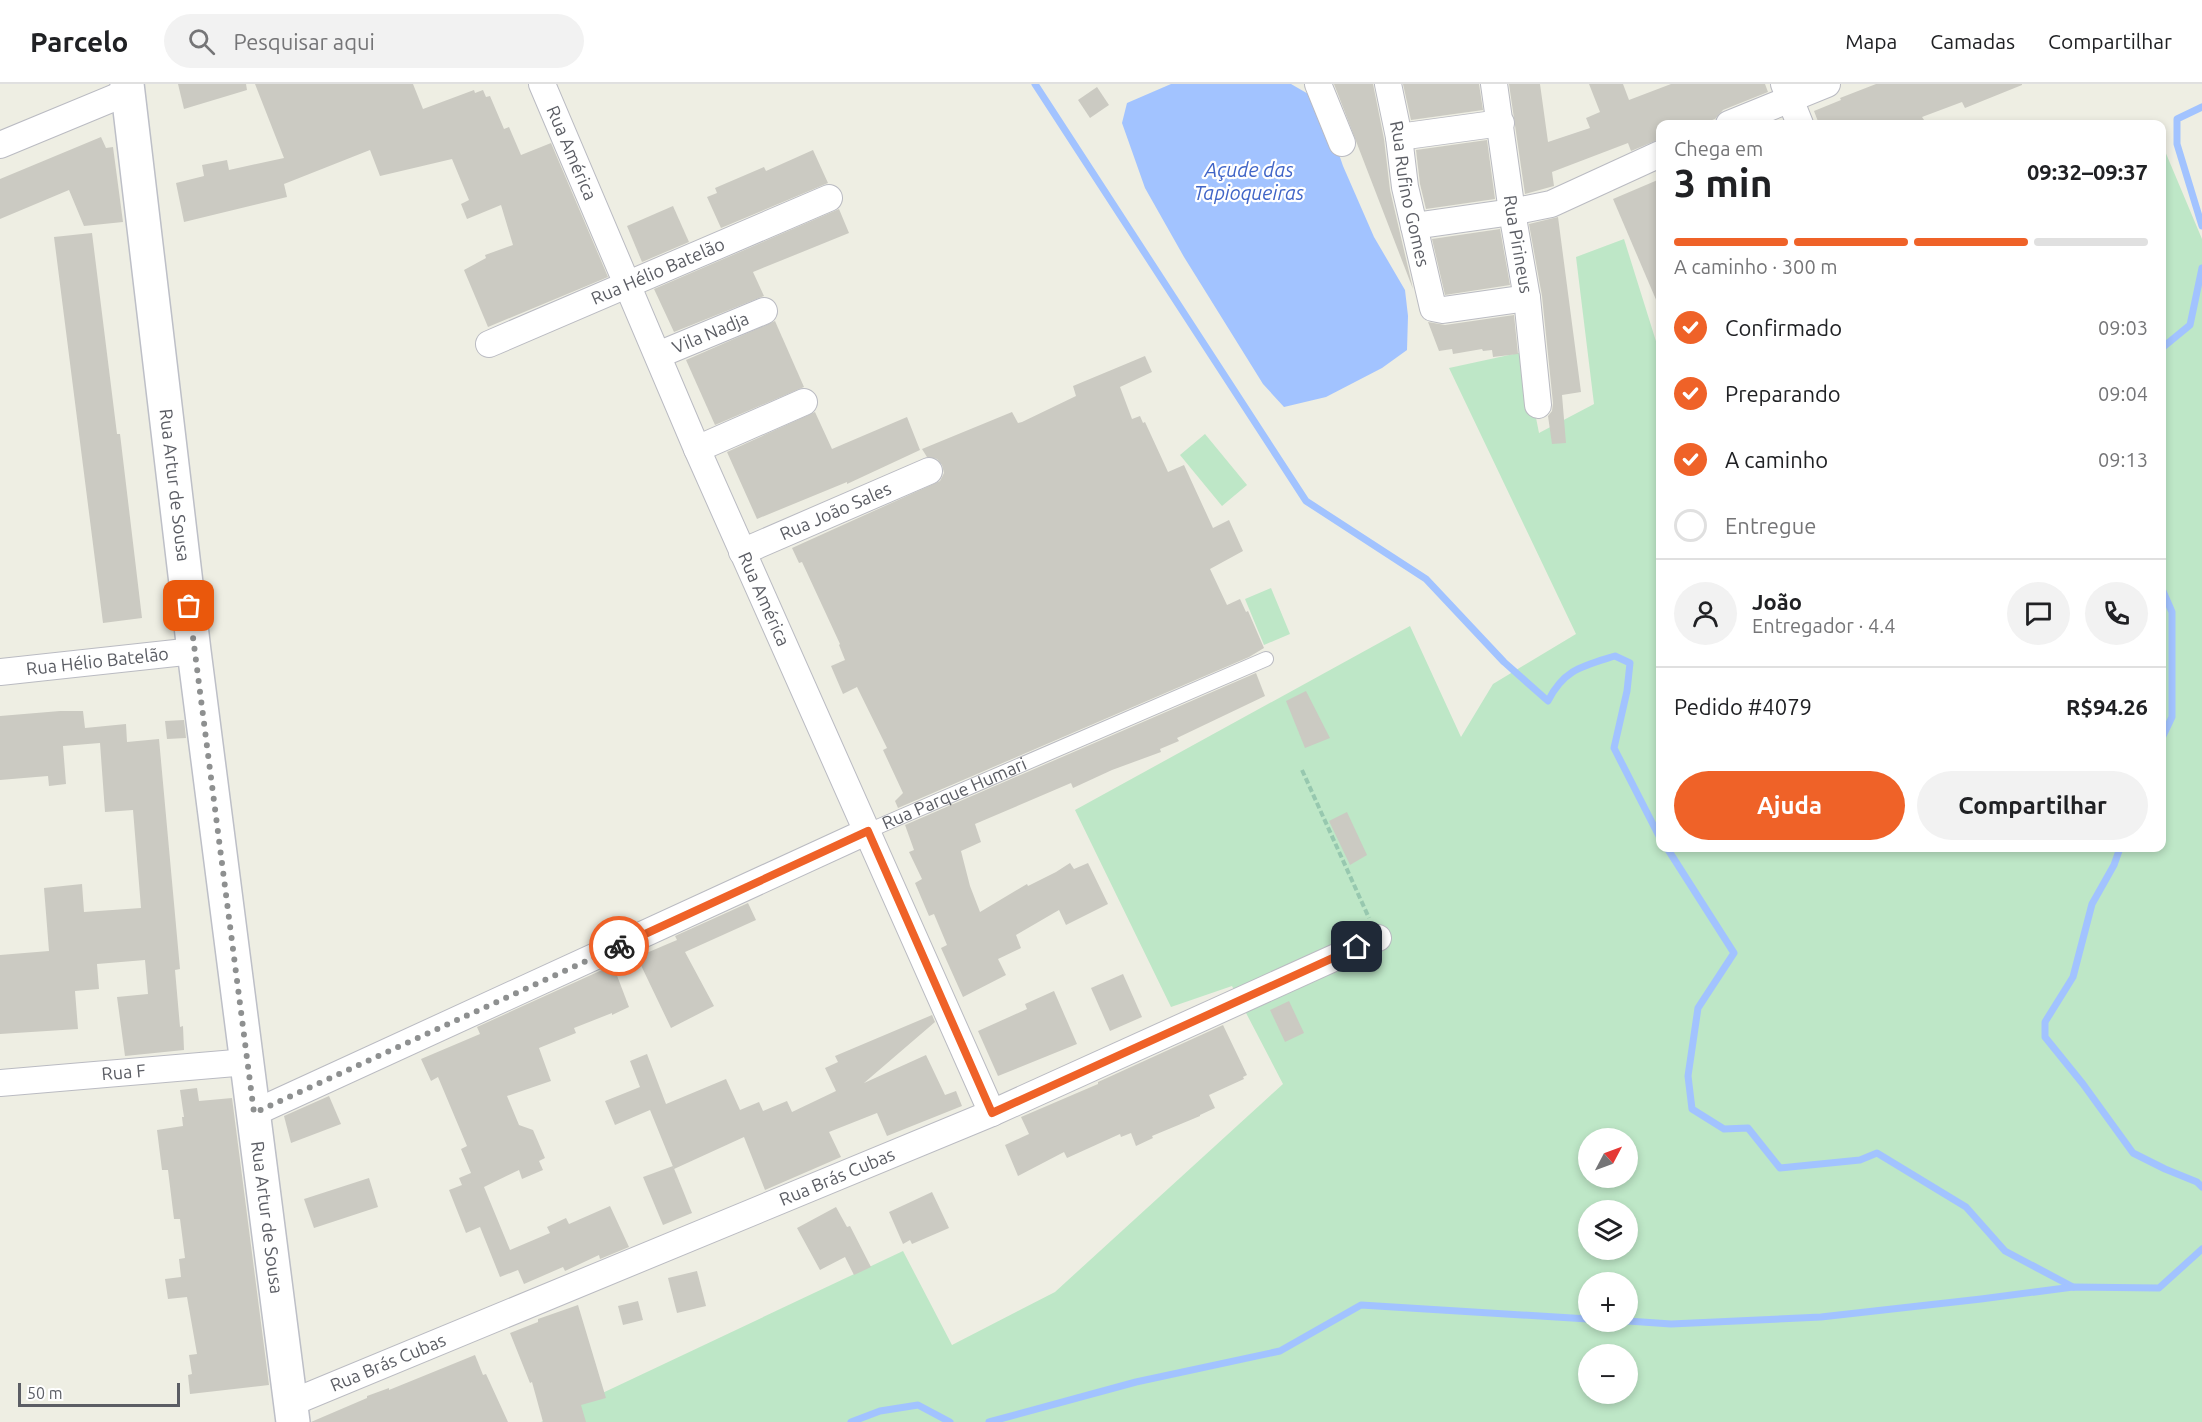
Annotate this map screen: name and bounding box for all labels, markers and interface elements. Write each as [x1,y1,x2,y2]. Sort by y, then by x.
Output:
search box [164,14,584,68]
icon: search [185,25,218,58]
text: Parcelo [30,26,128,57]
text: Pesquisar aqui [233,29,375,54]
text: Mapa [1845,29,1897,53]
text: Camadas [1930,29,2015,53]
text: Compartilhar [2048,29,2172,53]
street label: Rua América [543,102,601,203]
street label: Rua Rufino Gomes [1387,119,1434,269]
text: Chega em [1674,137,1763,160]
water label: Açude das Tapioqueiras [1194,158,1305,204]
text: 09:32–09:37 [2027,159,2148,184]
text: 3 min [1674,161,1773,204]
street label: Rua Pirineus [1501,194,1537,295]
street label: Rua Hélio Batelão [588,233,727,308]
text: A caminho · 300 m [1674,255,1838,278]
street label: Vila Nadja [669,307,751,357]
icon: check [1674,311,1707,344]
text: Confirmado [1725,315,1842,340]
text: 09:03 [2098,316,2148,339]
icon: check [1674,377,1707,410]
text: Preparando [1725,381,1841,406]
text: 09:04 [2098,382,2148,405]
street label: Rua Artur de Sousa [156,408,194,563]
icon: check [1674,443,1707,476]
text: A caminho [1725,447,1828,472]
text: 09:13 [2098,448,2148,471]
street label: Rua João Sales [776,478,894,543]
text: Entregue [1725,513,1816,538]
street label: Rua América [735,549,794,649]
pin [163,580,214,631]
button: person [1674,582,1737,645]
button: chat [2007,582,2070,645]
button: phone [2085,582,2148,645]
icon: bag [172,589,205,622]
text: João [1752,589,1802,614]
text: Entregador · 4.4 [1752,614,1895,637]
street label: Rua Hélio Batelão [25,643,170,678]
text: Pedido #4079 [1674,694,1812,719]
text: R$94.26 [2066,694,2148,719]
street label: Rua Parque Humari [879,753,1029,833]
button: Ajuda [1674,771,1905,840]
button: Compartilhar [1917,771,2148,840]
courier [589,916,649,976]
pin [1331,921,1382,972]
icon: bike [603,930,636,963]
icon: home [1340,930,1373,963]
street label: Rua F [101,1060,146,1083]
north arrow [1578,1128,1638,1188]
map controls [1578,1128,1638,1404]
street label: Rua Artur de Sousa [248,1140,287,1295]
street label: Rua Brás Cubas [776,1143,898,1209]
button: layers [1578,1200,1638,1260]
button: + [1578,1272,1638,1332]
street label: Rua Brás Cubas [327,1329,449,1395]
button: − [1578,1344,1638,1404]
scale bar [18,1380,180,1408]
text: 50 m [27,1384,63,1402]

